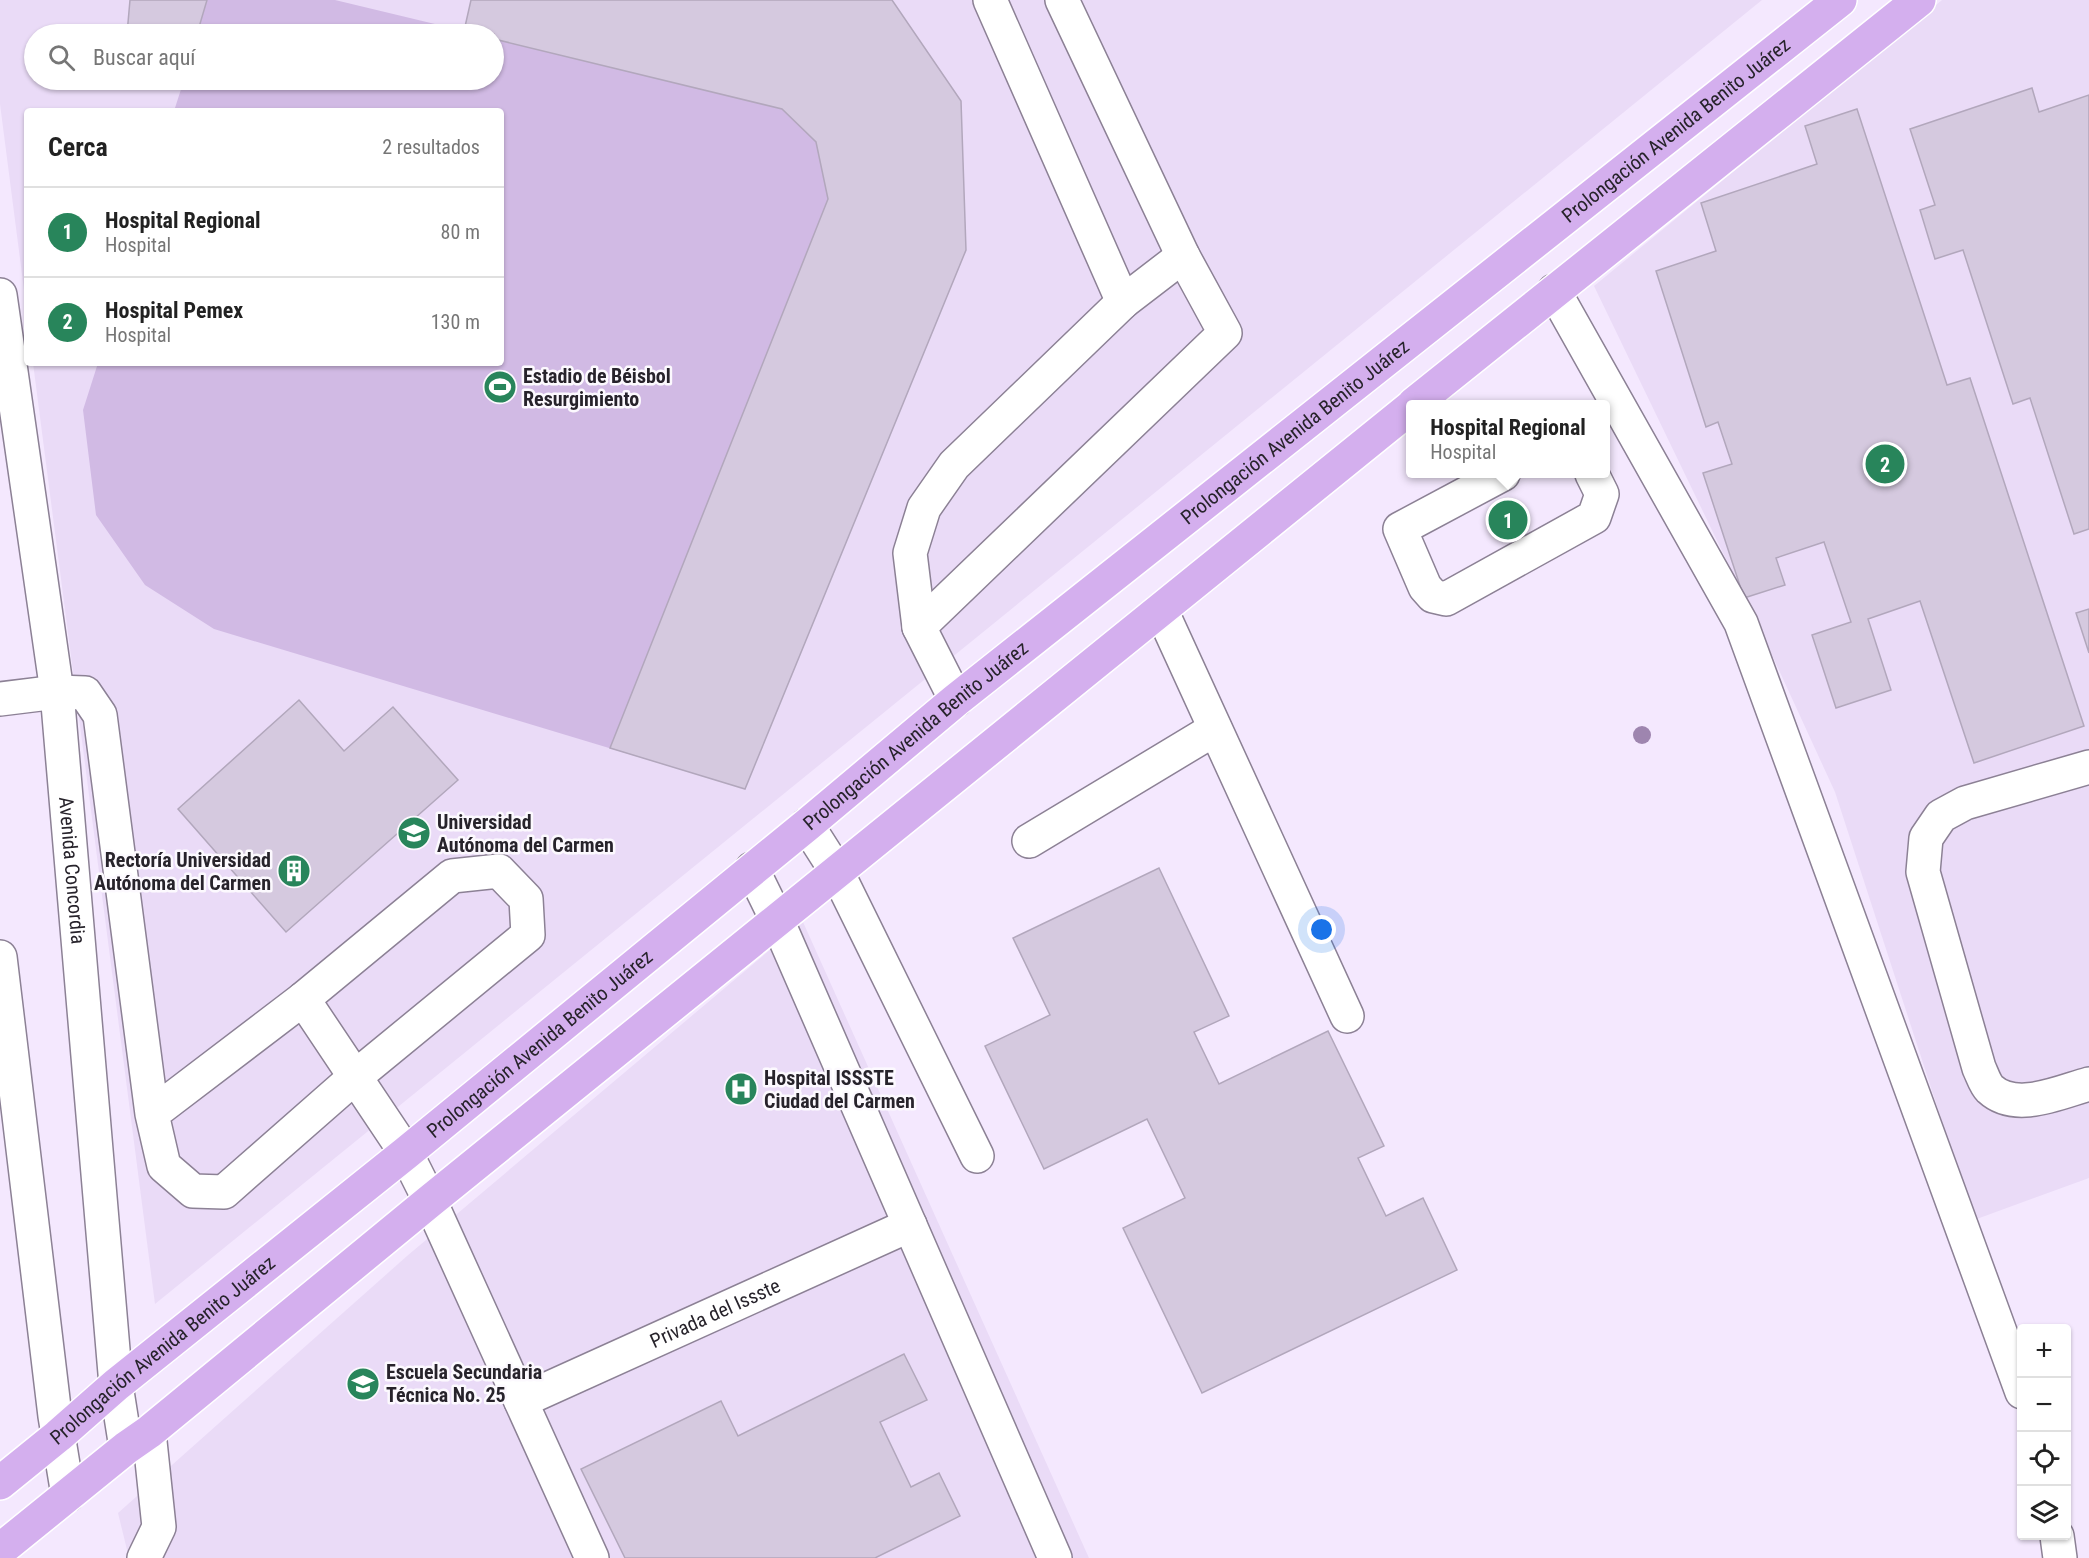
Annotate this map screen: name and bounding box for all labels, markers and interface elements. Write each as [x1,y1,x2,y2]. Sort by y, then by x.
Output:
search box [24,24,504,90]
street label: Prolongación Avenida Benito Juárez [1557,32,1795,228]
icon: search [45,41,78,74]
text: Buscar aquí [93,45,196,70]
text: Cerca [48,132,108,162]
text: 2 resultados [382,135,480,159]
text: Hospital Regional [105,208,261,233]
text: 1 [62,220,73,244]
text: 80 m [441,220,480,244]
text: Hospital [105,233,171,257]
text: Hospital Pemex [105,298,243,323]
text: 2 [62,310,73,334]
text: 130 m [431,310,480,334]
text: Hospital [105,323,171,347]
street label: Prolongación Avenida Benito Juárez [1176,334,1414,529]
place label: Estadio de Béisbol Resurgimiento [523,364,671,411]
sports icon: Estadio de Béisbol Resurgimiento [482,369,518,405]
popup [1406,400,1610,478]
text: Hospital Regional [1430,415,1586,440]
text: Hospital [1430,440,1496,464]
pin: 2 [1866,442,1904,486]
pin: 1 [1488,498,1528,542]
street label: Prolongación Avenida Benito Juárez [798,636,1033,835]
street label: Avenida Concordia [54,796,90,945]
place label: Universidad Autónoma del Carmen [437,810,614,857]
school or university icon: Universidad Autónoma del Carmen [396,815,432,851]
place label: Rectoría Universidad Autónoma del Carmen [94,848,271,895]
building icon: Rectoría Universidad Autónoma del Carmen [276,853,312,889]
your location [1307,915,1336,944]
street label: Prolongación Avenida Benito Juárez [422,944,657,1143]
place label: Hospital ISSSTE Ciudad del Carmen [764,1066,915,1113]
hospital icon: Hospital ISSSTE Ciudad del Carmen [723,1071,759,1107]
street label: Prolongación Avenida Benito Juárez [45,1251,280,1450]
street label: Privada del Issste [646,1273,784,1353]
map controls [2017,1324,2071,1540]
button: + [2017,1324,2071,1378]
place label: Escuela Secundaria Técnica No. 25 [386,1360,542,1407]
school or university icon: Escuela Secundaria Técnica No. 25 [345,1366,381,1402]
button: − [2017,1378,2071,1432]
button: locate [2017,1432,2071,1486]
button: layers [2017,1486,2071,1540]

